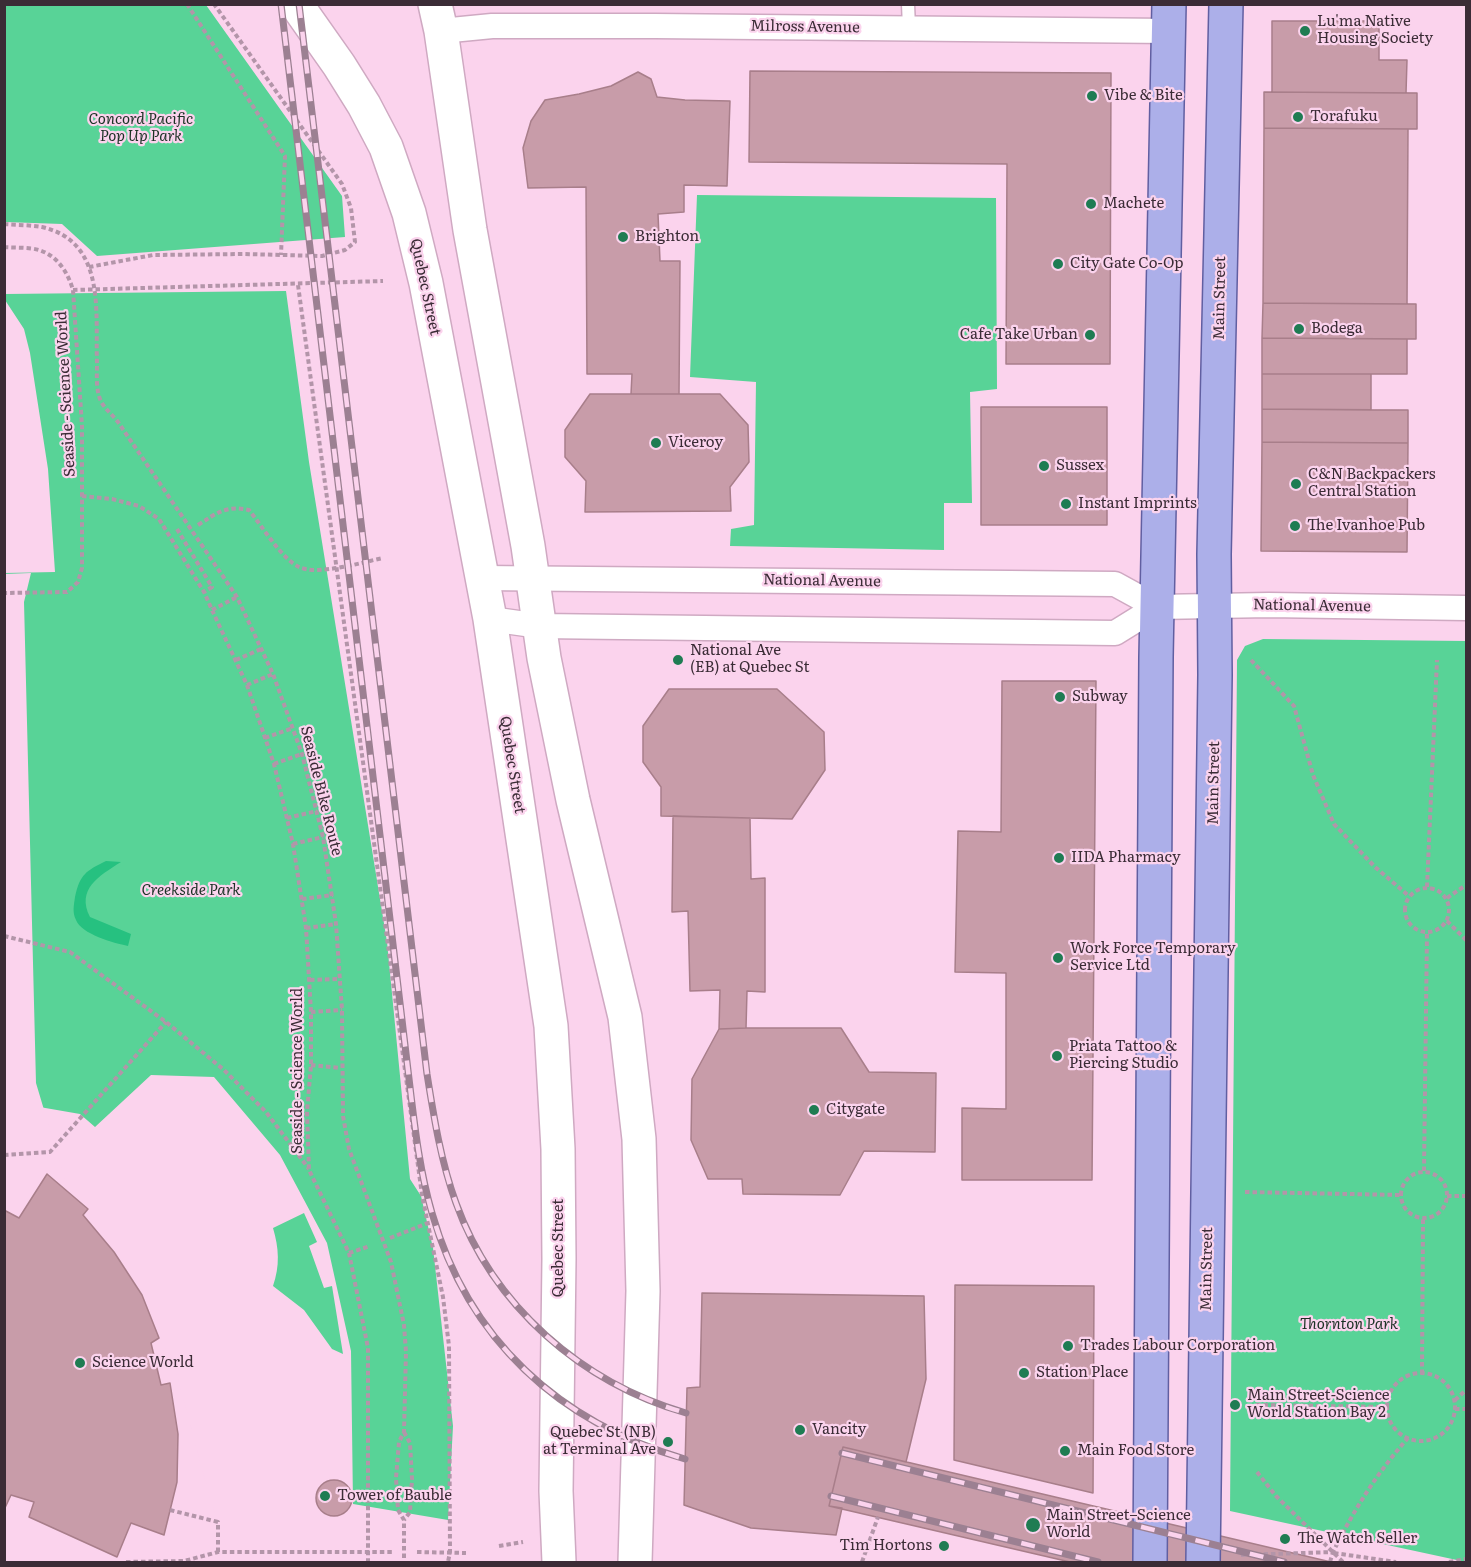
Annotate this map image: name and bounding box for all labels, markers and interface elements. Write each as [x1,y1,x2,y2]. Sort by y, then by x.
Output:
place label: Lu'ma Native Housing Society [1317,13,1433,48]
street label: Milross Avenue [750,17,860,37]
marker: Lu'ma Native Housing Society [1298,24,1312,38]
place label: Vibe & Bite [1104,87,1183,105]
marker: Vibe & Bite [1085,89,1099,103]
place label: Torafuku [1310,108,1378,126]
marker: Torafuku [1291,110,1305,124]
park label: Concord Pacific Pop Up Park [89,111,193,146]
place label: Machete [1103,195,1164,213]
marker: Machete [1084,197,1098,211]
place label: Brighton [635,228,699,246]
marker: Brighton [616,230,630,244]
street label: Quebec Street [406,237,444,337]
place label: City Gate Co-Op [1070,255,1184,273]
street label: Main Street [1210,256,1230,340]
marker: City Gate Co-Op [1051,257,1065,271]
street label: Seaside - Science World [53,311,79,477]
place label: Bodega [1311,320,1363,338]
marker: Bodega [1292,322,1306,336]
place label: Cafe Take Urban [960,326,1078,344]
marker: Cafe Take Urban [1083,328,1097,342]
place label: Viceroy [668,434,723,452]
marker: Viceroy [649,436,663,450]
place label: Sussex [1056,457,1104,475]
marker: Sussex [1037,459,1051,473]
place label: C&N Backpackers Central Station [1308,466,1436,501]
marker: C&N Backpackers Central Station [1289,477,1303,491]
place label: Instant Imprints [1078,495,1197,513]
marker: Instant Imprints [1059,497,1073,511]
place label: The Ivanhoe Pub [1307,517,1425,535]
marker: The Ivanhoe Pub [1288,519,1302,533]
street label: National Avenue [763,571,881,591]
street label: National Avenue [1253,596,1371,616]
place label: National Ave (EB) at Quebec St [690,642,810,677]
marker: National Ave (EB) at Quebec St [671,653,685,667]
place label: Subway [1072,688,1128,706]
marker: Subway [1053,690,1067,704]
street label: Quebec Street [495,715,529,815]
street label: Seaside Bike Route [296,724,346,858]
street label: Main Street [1204,741,1224,825]
place label: IIDA Pharmacy [1071,849,1181,867]
marker: IIDA Pharmacy [1052,851,1066,865]
park label: Creekside Park [141,882,241,900]
place label: Work Force Temporary Service Ltd [1070,940,1236,975]
marker: Work Force Temporary Service Ltd [1051,951,1065,965]
street label: Seaside - Science World [289,988,307,1154]
place label: Priata Tattoo & Piercing Studio [1069,1038,1179,1073]
marker: Priata Tattoo & Piercing Studio [1050,1049,1064,1063]
place label: Citygate [826,1101,885,1119]
marker: Citygate [807,1103,821,1117]
street label: Quebec Street [550,1199,568,1297]
street label: Main Street [1197,1227,1217,1311]
park label: Thornton Park [1300,1316,1398,1334]
place label: Trades Labour Corporation [1080,1337,1275,1355]
marker: Trades Labour Corporation [1061,1339,1075,1353]
place label: Science World [92,1354,194,1372]
marker: Science World [73,1356,87,1370]
place label: Station Place [1036,1364,1128,1382]
marker: Station Place [1017,1366,1031,1380]
place label: Main Street-Science World Station Bay 2 [1247,1387,1390,1422]
marker: Main Street-Science World Station Bay 2 [1228,1398,1242,1412]
place label: Vancity [812,1421,866,1439]
marker: Vancity [793,1423,807,1437]
place label: Quebec St (NB) at Terminal Ave [543,1424,656,1459]
marker: Quebec St (NB) at Terminal Ave [661,1435,675,1449]
place label: Main Food Store [1077,1442,1194,1460]
marker: Main Food Store [1058,1444,1072,1458]
place label: Tower of Bauble [337,1487,452,1505]
marker: Tower of Bauble [318,1489,332,1503]
place label: Main Street–Science World [1046,1507,1191,1542]
marker: Main Street–Science World [1024,1516,1042,1534]
place label: The Watch Seller [1297,1530,1417,1548]
marker: The Watch Seller [1278,1532,1292,1546]
place label: Tim Hortons [839,1537,932,1555]
marker: Tim Hortons [937,1539,951,1553]

